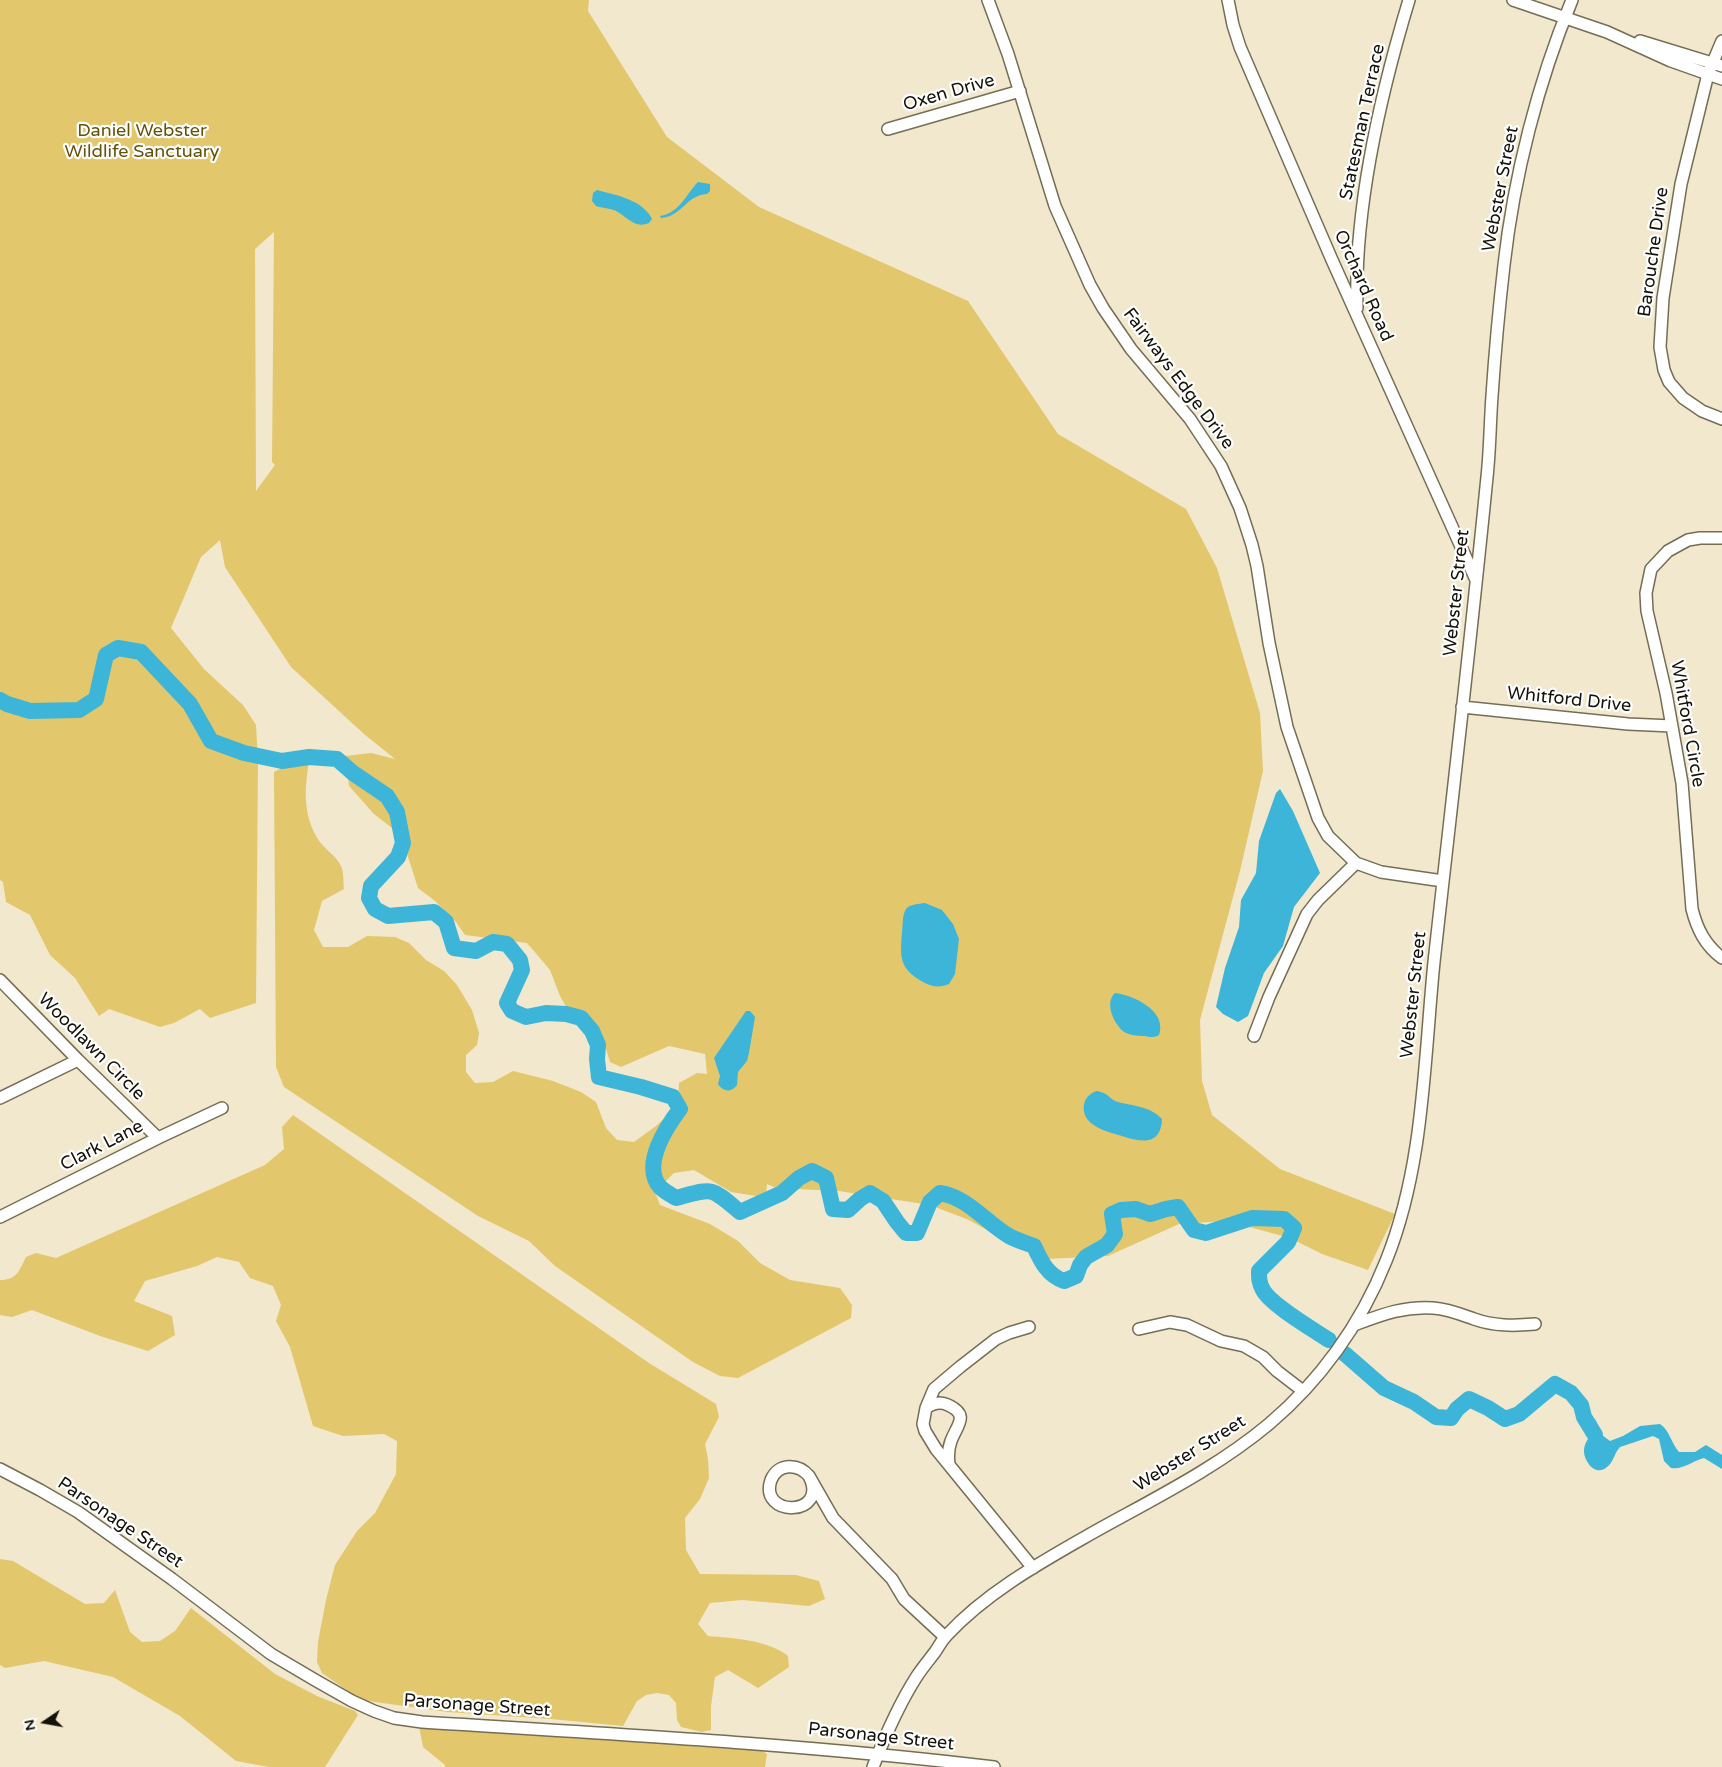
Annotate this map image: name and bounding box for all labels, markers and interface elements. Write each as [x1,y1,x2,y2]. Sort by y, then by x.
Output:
street label: Statesman Terrace [1336,42,1390,202]
street label: Oxen Drive [901,70,997,116]
park label: Daniel Webster Wildlife Sanctuary [65,120,219,162]
street label: Webster Street [1478,124,1524,254]
street label: Barouche Drive [1634,186,1674,318]
street label: Orchard Road [1329,227,1397,345]
street label: Fairways Edge Drive [1118,304,1238,454]
street label: Webster Street [1440,528,1474,658]
street label: Whitford Circle [1665,659,1709,789]
street label: Whitford Drive [1506,683,1632,717]
street label: Webster Street [1397,930,1431,1060]
street label: Woodlawn Circle [33,989,149,1105]
street label: Clark Lane [57,1116,147,1176]
street label: Webster Street [1130,1411,1250,1497]
street label: Parsonage Street [53,1473,187,1573]
street label: Parsonage Street [403,1690,551,1722]
north arrow [20,1697,70,1747]
text: N [20,1718,39,1732]
street label: Parsonage Street [807,1719,955,1755]

